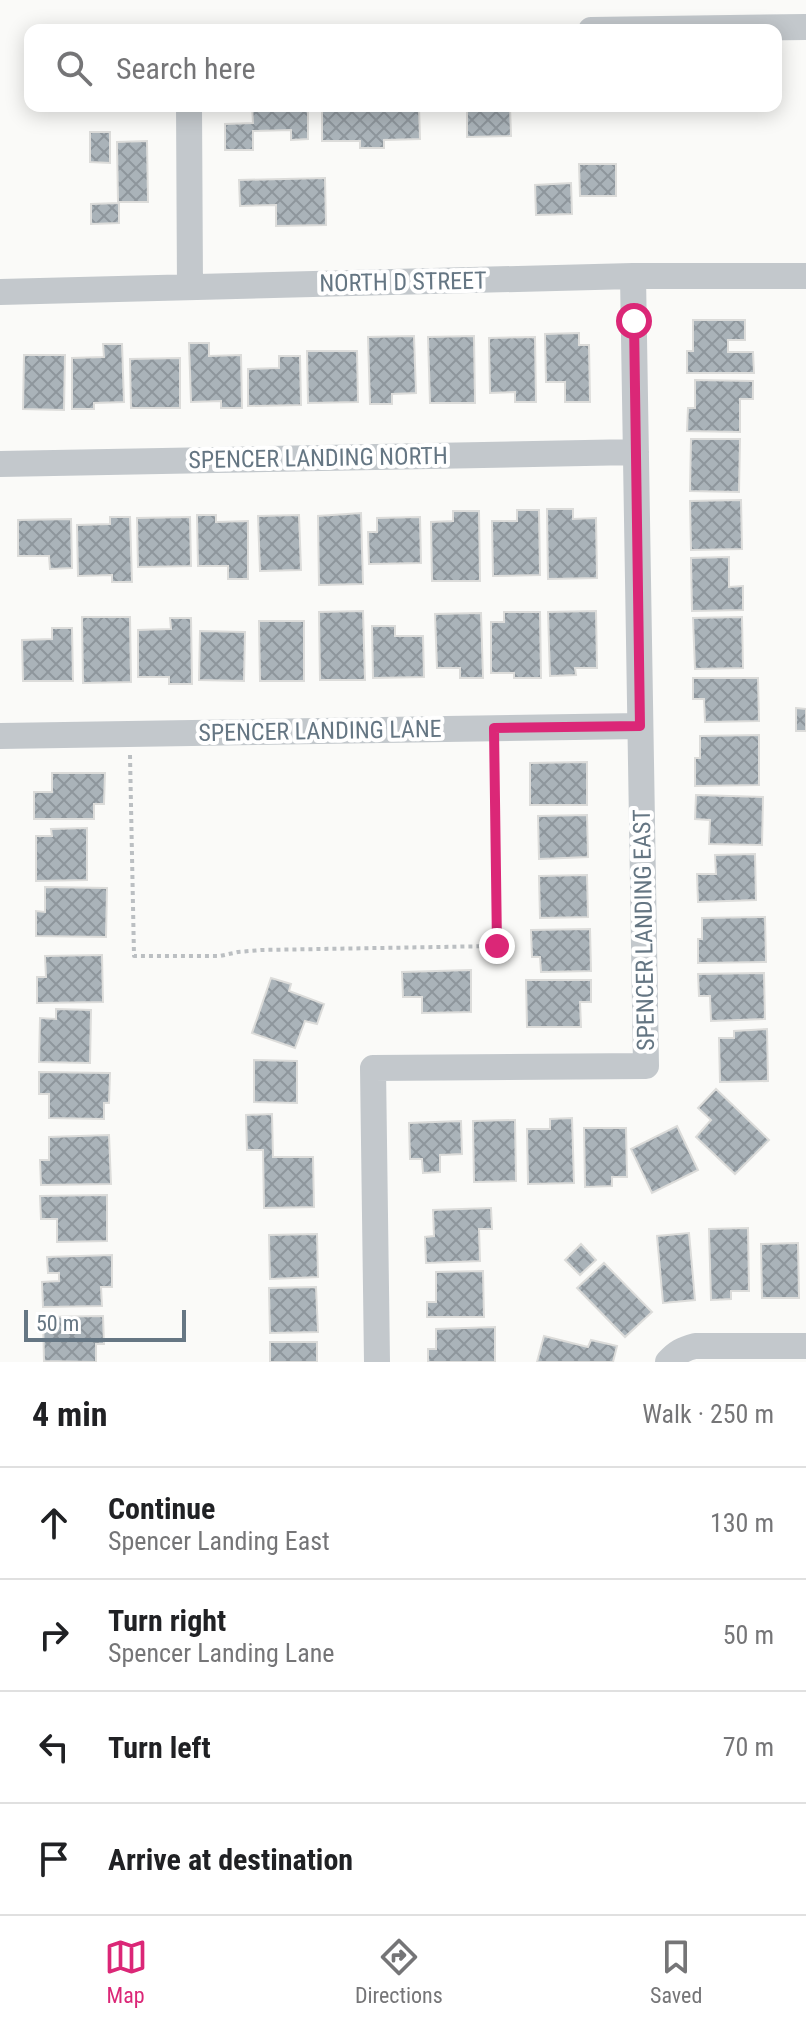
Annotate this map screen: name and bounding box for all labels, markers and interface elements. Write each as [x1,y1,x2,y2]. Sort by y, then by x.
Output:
search box [24,24,782,112]
icon: search [52,46,96,90]
text: Search here [116,51,256,86]
street label: NORTH D STREET [319,267,487,297]
route start [616,303,652,339]
street label: SPENCER LANDING NORTH [188,442,448,474]
street label: SPENCER LANDING LANE [198,715,442,747]
street label: SPENCER LANDING EAST [628,809,660,1051]
route end [479,928,515,964]
scale bar [24,1306,186,1342]
text: 50 m [36,1311,79,1336]
text: 4 min [32,1394,108,1434]
text: Walk · 250 m [642,1399,774,1429]
text: Continue [108,1491,215,1526]
icon: ahead [32,1501,76,1545]
text: 130 m [710,1508,774,1538]
text: Spencer Landing East [108,1526,330,1556]
text: Turn right [108,1603,226,1638]
icon: right [32,1613,76,1657]
text: 50 m [723,1620,774,1650]
text: Spencer Landing Lane [108,1638,334,1668]
icon: left [32,1725,76,1769]
text: Turn left [108,1730,211,1765]
text: 70 m [723,1732,774,1762]
icon: arrive [32,1837,76,1881]
text: Arrive at destination [108,1842,353,1877]
tab: Map [104,1935,148,2008]
tab: Directions [355,1935,443,2008]
tab: Saved [650,1935,702,2008]

